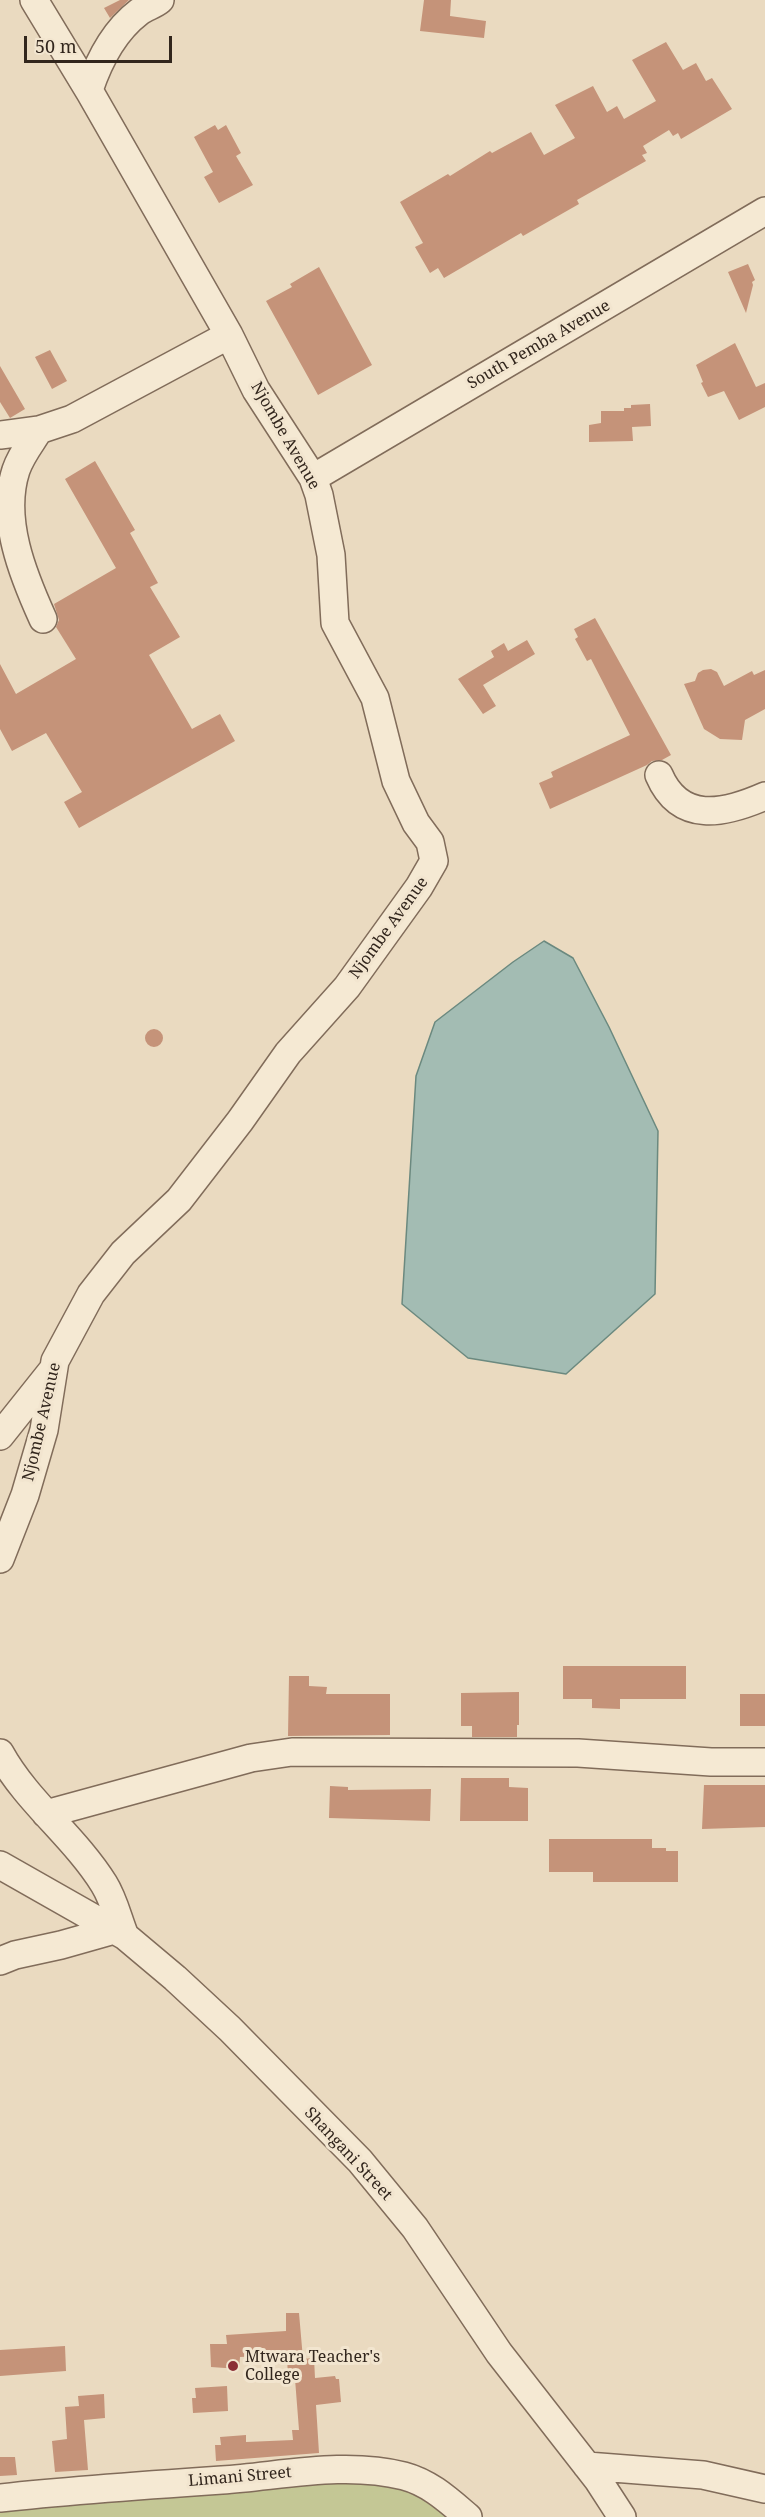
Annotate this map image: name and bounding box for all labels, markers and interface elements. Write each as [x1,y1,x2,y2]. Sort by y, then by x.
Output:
scale bar [27,24,176,62]
text: 50 m [35,34,77,58]
street label: South Pemba Avenue [464,296,614,394]
street label: Njombe Avenue [246,379,324,493]
street label: Njombe Avenue [346,873,432,983]
street label: Njombe Avenue [19,1361,65,1483]
street label: Shangani Street [300,2104,396,2204]
place label: Mtwara Teacher's College [245,2347,380,2385]
marker: Mtwara Teacher's College [226,2359,240,2373]
street label: Limani Street [188,2463,292,2491]

